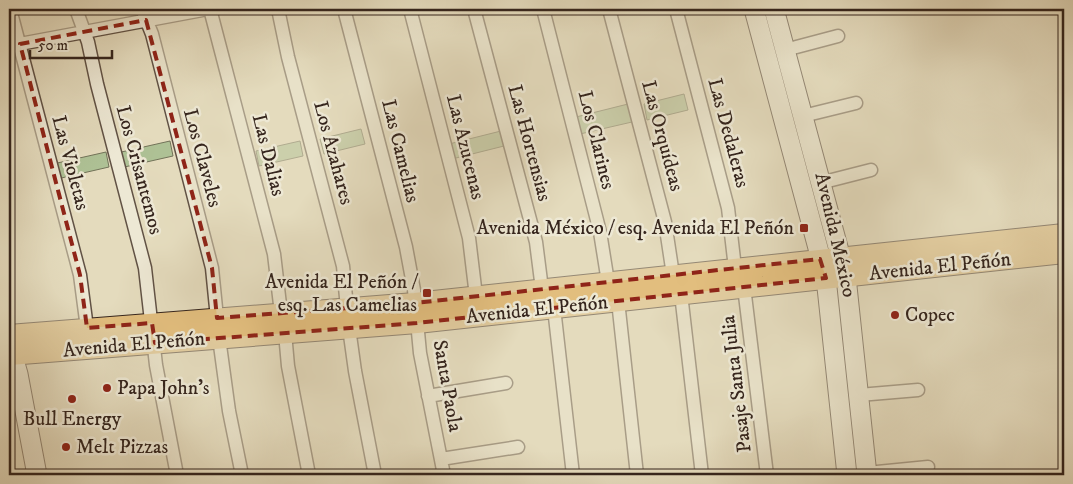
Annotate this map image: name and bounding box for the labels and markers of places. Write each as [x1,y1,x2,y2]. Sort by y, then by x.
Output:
place label: Avenida México / esq. Avenida El Peñón [476,216,795,241]
marker: Avenida México / esq. Avenida El Peñón [798,222,810,234]
place label: Avenida El Peñón / esq. Las Camelias [265,270,419,318]
marker: Avenida El Peñón / esq. Las Camelias [421,287,433,299]
place label: Copec [905,303,955,328]
marker: Copec [889,309,901,321]
place label: Papa John's [117,376,210,401]
marker: Papa John's [101,382,113,394]
marker: Bull Energy [66,393,78,405]
place label: Bull Energy [23,407,122,432]
place label: Melt Pizzas [76,435,169,460]
marker: Melt Pizzas [60,441,72,453]

